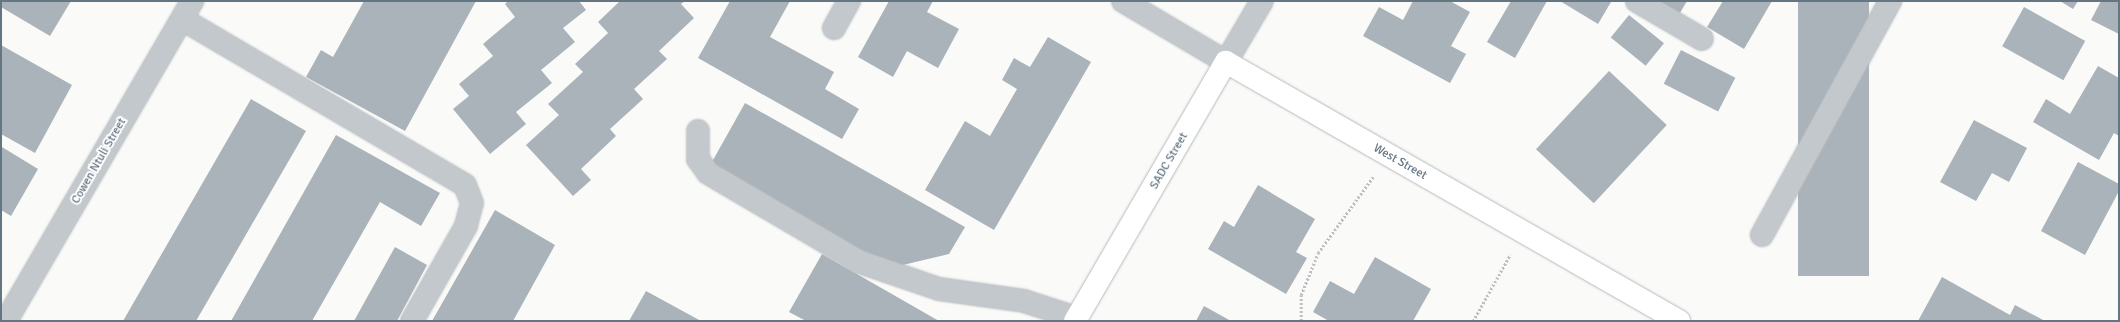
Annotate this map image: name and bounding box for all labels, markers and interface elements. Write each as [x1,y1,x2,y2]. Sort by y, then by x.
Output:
street label: Cowen Ntuli Street [69,116,129,206]
street label: SADC Street [1147,130,1191,192]
street label: West Street [1371,141,1429,183]

